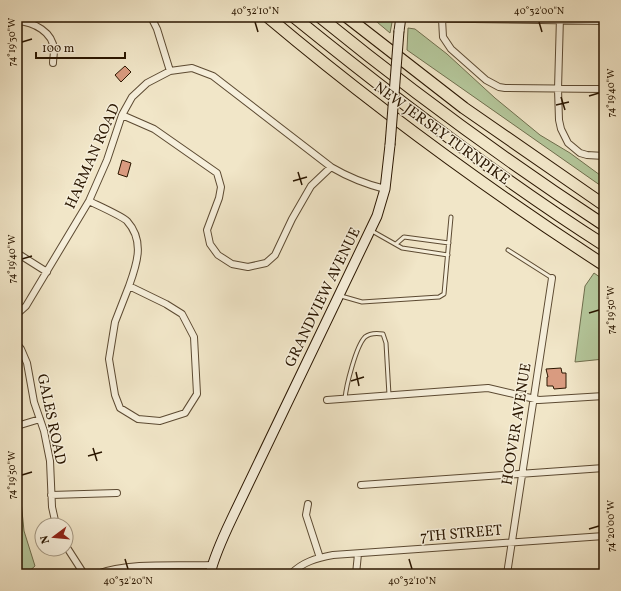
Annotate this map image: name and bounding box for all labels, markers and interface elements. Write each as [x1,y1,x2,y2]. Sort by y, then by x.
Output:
text: 40°32'10"N [231,4,280,18]
text: 40°32'00"N [514,4,565,18]
text: 74°19'30"W [5,18,19,66]
scale bar [36,34,125,60]
text: 100 m [42,41,75,57]
text: 74°19'40"W [604,69,618,117]
street label: NEW JERSEY TURNPIKE [369,78,513,191]
street label: HARMAN ROAD [61,101,126,213]
street label: GRANDVIEW AVENUE [280,224,366,371]
text: 74°19'40"W [5,235,19,283]
text: 74°19'50"W [604,286,618,334]
street label: HOOVER AVENUE [497,362,538,487]
street label: GALES ROAD [31,372,70,467]
text: 74°19'50"W [5,451,19,499]
text: 74°20'00"W [604,500,618,552]
north arrow [34,517,74,557]
street label: 7TH STREET [419,520,503,549]
text: N [38,533,54,545]
text: 40°32'20"N [103,574,153,588]
text: 40°32'10"N [388,574,437,588]

